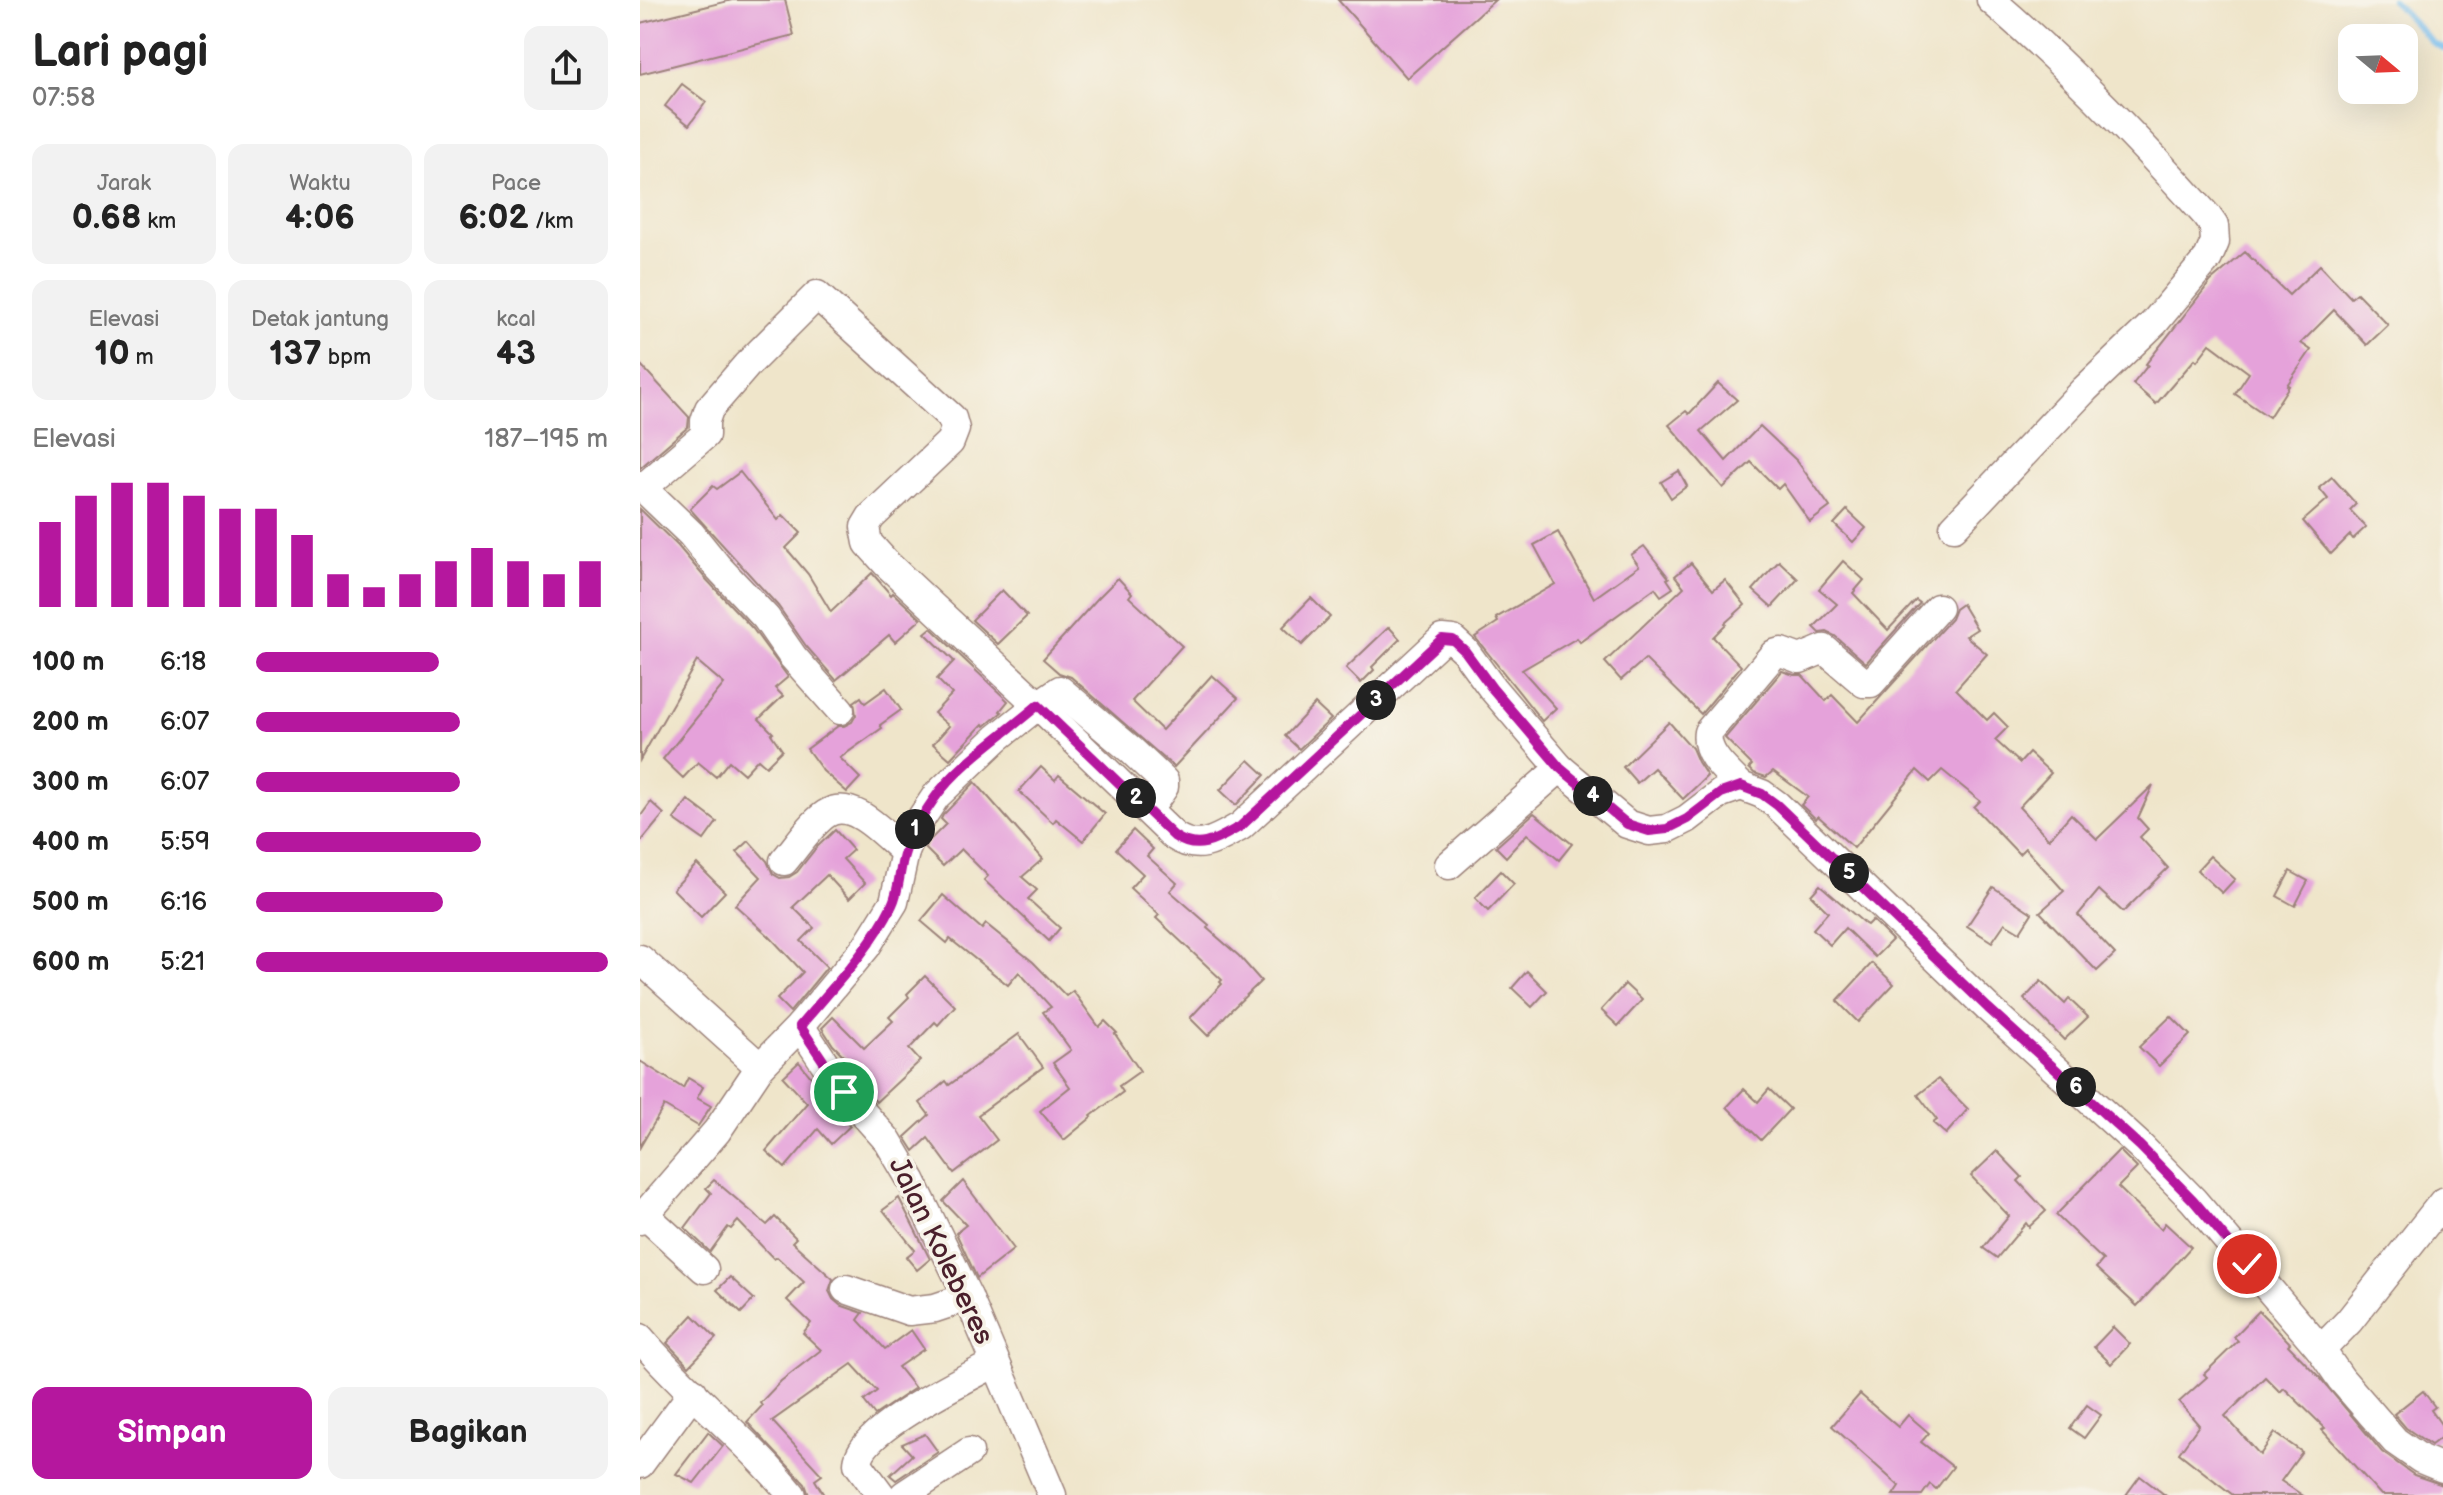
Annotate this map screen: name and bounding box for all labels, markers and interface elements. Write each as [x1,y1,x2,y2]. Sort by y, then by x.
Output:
north arrow [2338,24,2418,104]
map controls [2338,24,2418,104]
text: Lari pagi [32,26,208,79]
button: share [524,26,608,110]
text: 07:58 [32,83,95,114]
text: Jarak [97,170,151,197]
text: Waktu [289,170,351,197]
text: Pace [491,170,541,197]
text: 0.68 [72,197,141,238]
text: 4:06 [285,197,355,238]
text: 6:02 [458,197,529,238]
text: km [141,208,176,235]
text: /km [529,208,574,235]
text: Elevasi [89,306,160,333]
text: Detak jantung [251,306,389,333]
text: kcal [496,306,536,333]
text: 10 [94,333,130,374]
text: 137 [269,333,322,374]
text: 43 [496,333,536,374]
text: m [130,344,154,371]
text: bpm [322,344,371,371]
text: Elevasi [32,424,116,455]
text: 187–195 m [484,424,608,455]
text: 100 m [32,647,105,678]
text: 6:18 [160,647,206,678]
pin: 3 [1356,680,1396,720]
text: 3 [1370,686,1382,713]
text: 200 m [32,707,109,738]
text: 6:07 [160,707,209,738]
text: 300 m [32,767,109,798]
text: 6:07 [160,767,209,798]
pin: 4 [1573,776,1613,816]
pin: 2 [1116,778,1156,818]
text: 4 [1587,782,1599,809]
text: 2 [1129,784,1143,811]
pin: 1 [895,809,935,849]
text: 1 [910,815,920,842]
text: 400 m [32,827,109,858]
text: 5:59 [160,827,210,858]
pin: 5 [1829,853,1869,893]
text: 5 [1843,859,1855,886]
text: 500 m [32,887,109,918]
text: 6:16 [160,887,207,918]
text: 600 m [32,947,109,978]
text: 5:21 [160,947,205,978]
pin [810,1058,878,1126]
pin: 6 [2056,1067,2096,1107]
icon: arrive [822,1070,866,1114]
text: 6 [2069,1073,2083,1100]
street label: Jalan Koleberes [881,1152,1001,1350]
pin [2213,1230,2281,1298]
icon: check [2225,1242,2269,1286]
button: Simpan [32,1387,312,1479]
button: Bagikan [328,1387,608,1479]

